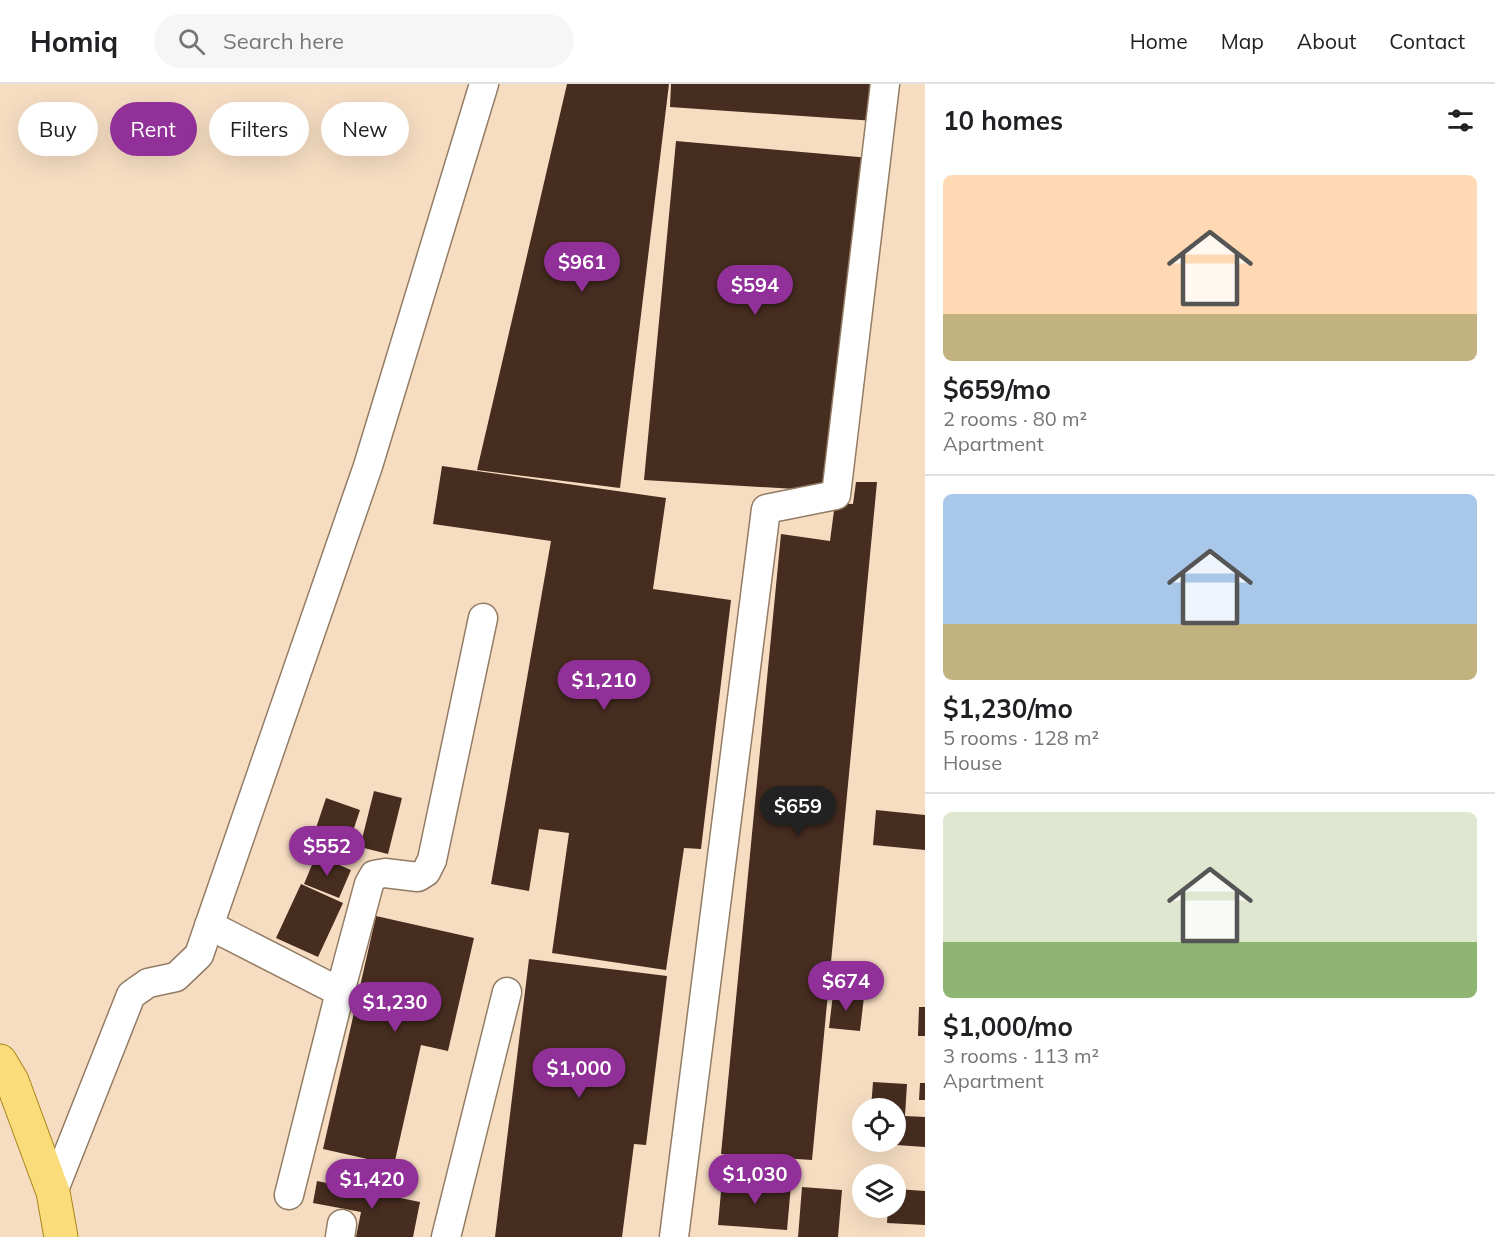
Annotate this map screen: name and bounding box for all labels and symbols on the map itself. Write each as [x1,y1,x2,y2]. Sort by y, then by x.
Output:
pin: $961 [546,242,618,293]
pin: $594 [719,265,791,316]
pin: $1,210 [555,660,653,711]
pin: $659 [762,786,834,837]
pin: $552 [291,826,363,877]
pin: $674 [810,961,882,1012]
pin: $1,230 [346,982,444,1033]
pin: $1,000 [530,1048,628,1099]
pin: $1,030 [706,1154,804,1205]
pin: $1,420 [323,1159,421,1210]

